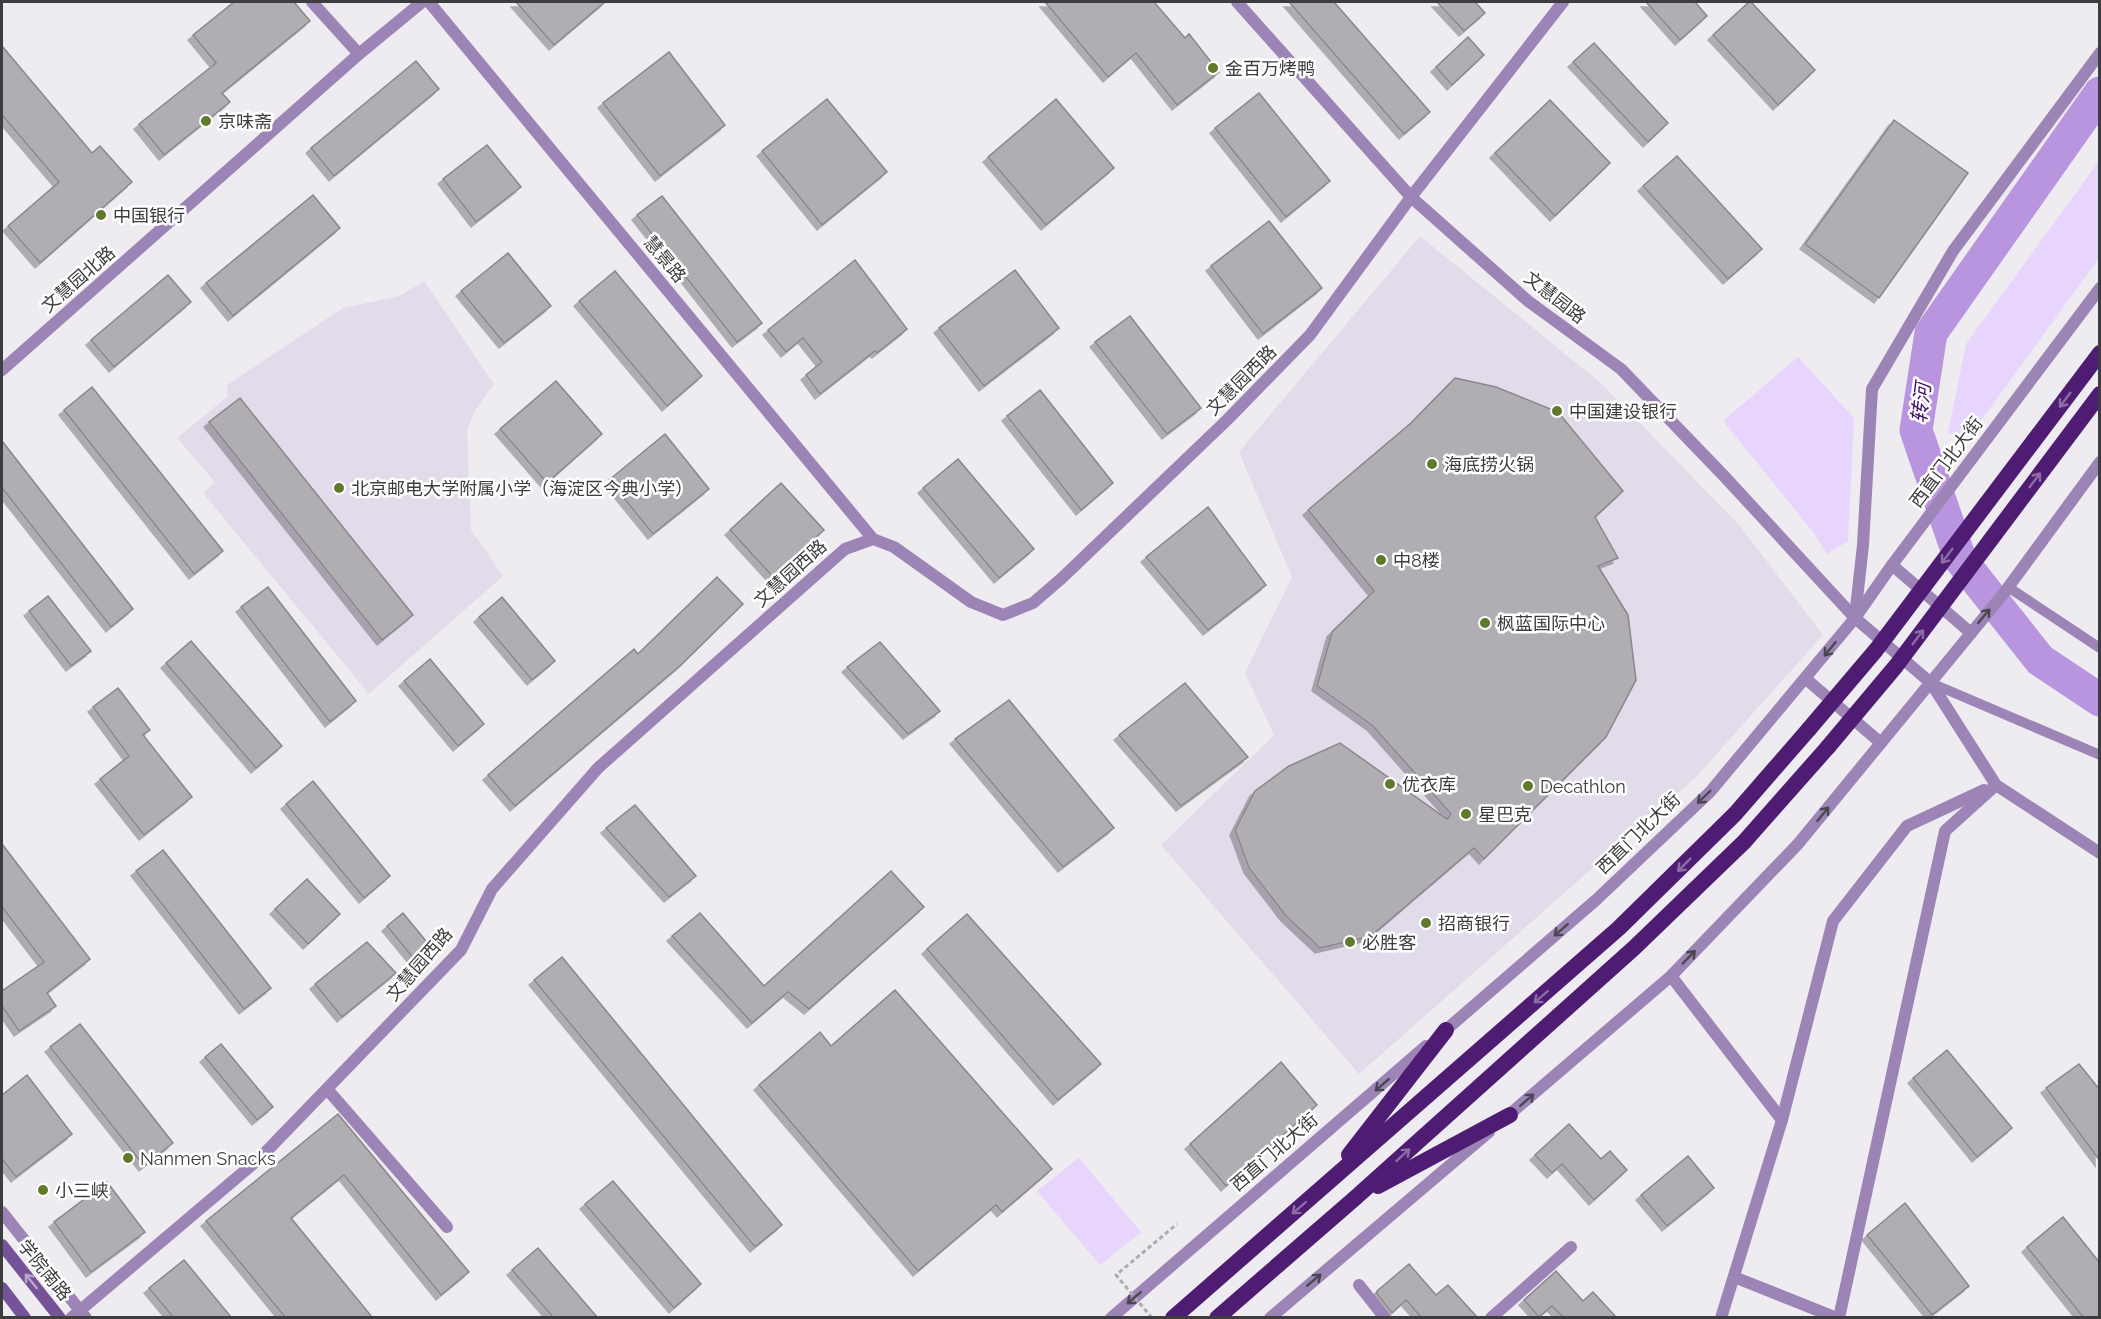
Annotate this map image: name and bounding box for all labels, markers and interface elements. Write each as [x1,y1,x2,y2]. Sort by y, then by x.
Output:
place label: 金百万烤鸭 [1225,58,1315,79]
marker: 金百万烤鸭 [1206,61,1220,75]
place label: 京味斋 [218,111,272,132]
marker: 京味斋 [199,114,213,128]
place label: 中国银行 [113,205,185,226]
marker: 中国银行 [94,208,108,222]
street label: 慧景路 [640,232,690,286]
street label: 文慧园北路 [37,242,119,316]
street label: 文慧园路 [1520,267,1590,327]
street label: 文慧园西路 [1202,341,1280,419]
water label: 转河 [1907,378,1936,424]
one-way arrow [2058,391,2071,407]
place label: 中国建设银行 [1569,401,1677,422]
marker: 中国建设银行 [1550,404,1564,418]
street label: 西直门北大街 [1905,413,1987,511]
place label: 海底捞火锅 [1444,454,1534,475]
marker: 海底捞火锅 [1425,457,1439,471]
one-way arrow [2028,473,2041,489]
place label: 北京邮电大学附属小学（海淀区今典小学） [351,478,693,499]
marker: 北京邮电大学附属小学（海淀区今典小学） [332,481,346,495]
street label: 文慧园西路 [750,535,830,611]
one-way arrow [1941,547,1954,563]
place label: 中8楼 [1393,550,1440,571]
marker: 中8楼 [1374,553,1388,567]
one-way arrow [1978,608,1991,624]
place label: 枫蓝国际中心 [1497,613,1605,634]
marker: 枫蓝国际中心 [1478,616,1492,630]
one-way arrow [1912,629,1924,645]
one-way arrow [1824,640,1837,656]
place label: 优衣库 [1402,774,1456,795]
place label: Decathlon [1540,776,1626,797]
marker: 优衣库 [1383,777,1397,791]
marker: Decathlon [1521,779,1535,793]
street label: 西直门北大街 [1592,788,1684,878]
one-way arrow [1696,790,1711,804]
place label: 星巴克 [1478,804,1532,825]
marker: 星巴克 [1459,807,1473,821]
one-way arrow [1816,807,1829,823]
one-way arrow [1676,857,1691,872]
place label: 招商银行 [1438,913,1510,934]
marker: 招商银行 [1419,916,1433,930]
street label: 文慧园西路 [382,923,456,1005]
one-way arrow [1554,923,1569,937]
place label: 必胜客 [1362,932,1416,953]
marker: 必胜客 [1343,935,1357,949]
one-way arrow [1682,949,1697,964]
one-way arrow [1534,990,1549,1004]
one-way arrow [1375,1078,1390,1092]
one-way arrow [1519,1093,1535,1107]
street label: 西直门北大街 [1226,1109,1322,1195]
place label: Nanmen Snacks [140,1148,276,1169]
one-way arrow [1395,1148,1410,1162]
marker: Nanmen Snacks [121,1151,135,1165]
place label: 小三峡 [55,1180,109,1201]
marker: 小三峡 [36,1183,50,1197]
one-way arrow [1292,1201,1307,1215]
street label: 学院南路 [14,1235,76,1305]
one-way arrow [24,1274,38,1289]
one-way arrow [1306,1274,1322,1287]
one-way arrow [1127,1291,1142,1305]

